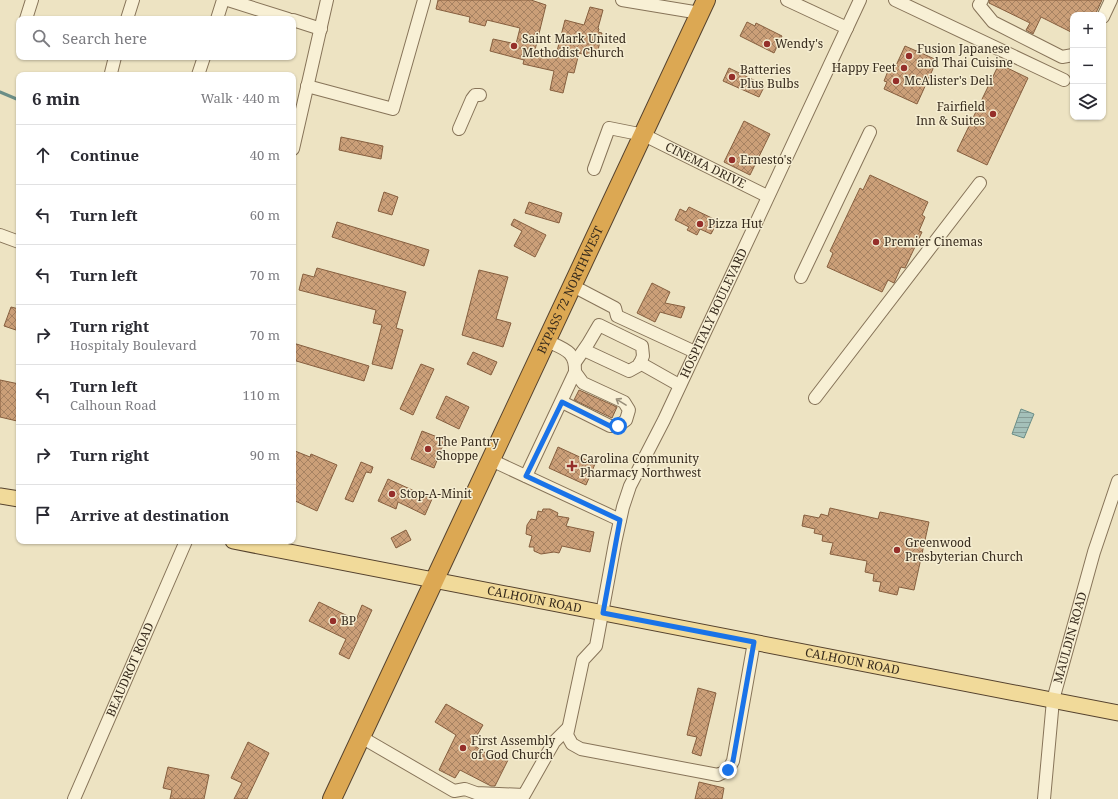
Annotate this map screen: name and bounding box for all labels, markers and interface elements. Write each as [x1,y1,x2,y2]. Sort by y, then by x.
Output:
map controls [1070,12,1106,120]
button: + [1070,12,1106,48]
search box [16,16,296,60]
icon: search [30,27,52,49]
text: Search here [62,28,147,48]
place label: Saint Mark United Methodist Church [522,30,627,61]
place label: Wendy's [775,35,823,52]
marker: Wendy's [762,39,772,49]
place label: Fusion Japanese and Thai Cuisine [917,40,1013,71]
marker: Saint Mark United Methodist Church [509,41,519,51]
button: − [1070,48,1106,84]
marker: Fusion Japanese and Thai Cuisine [904,51,914,61]
place label: Happy Feet [832,59,896,76]
place label: Batteries Plus Bulbs [740,61,799,92]
marker: Happy Feet [899,63,909,73]
marker: Batteries Plus Bulbs [727,72,737,82]
place label: McAlister's Deli [904,72,993,89]
marker: McAlister's Deli [891,76,901,86]
button: layers [1070,84,1106,120]
text: 6 min [32,87,80,110]
text: Walk · 440 m [201,89,280,107]
place label: Fairfield Inn & Suites [916,98,986,129]
marker: Fairfield Inn & Suites [988,109,998,119]
street label: CINEMA DRIVE [663,138,749,192]
icon: ahead [32,144,54,166]
text: Continue [70,145,139,165]
text: 40 m [250,146,280,164]
place label: Ernesto's [740,151,792,168]
marker: Ernesto's [727,155,737,165]
icon: left [32,204,54,226]
text: Turn left [70,205,138,225]
text: 60 m [250,206,280,224]
place label: Pizza Hut [708,215,763,232]
marker: Pizza Hut [695,219,705,229]
street label: BYPASS 72 NORTHWEST [533,223,607,356]
place label: Premier Cinemas [884,233,983,250]
marker: Premier Cinemas [871,237,881,247]
street label: HOSPITALY BOULEVARD [676,245,751,381]
icon: left [32,264,54,286]
text: Turn left [70,265,138,285]
text: 70 m [250,266,280,284]
text: Turn right [70,316,149,336]
icon: right [32,324,54,346]
text: 70 m [250,326,280,344]
text: Hospitaly Boulevard [70,336,197,354]
text: Turn left [70,376,138,396]
icon: left [32,384,54,406]
text: 110 m [243,386,280,404]
text: Calhoun Road [70,396,156,414]
one-way arrow [616,397,627,406]
route start [609,417,627,435]
place label: The Pantry Shoppe [436,433,499,464]
icon: right [32,444,54,466]
marker: The Pantry Shoppe [423,444,433,454]
text: Turn right [70,445,149,465]
text: 90 m [250,446,280,464]
place label: Carolina Community Pharmacy Northwest [580,450,701,481]
marker: Carolina Community Pharmacy Northwest [567,461,577,471]
place label: Stop-A-Minit [400,485,472,502]
marker: Stop-A-Minit [387,489,397,499]
icon: arrive [32,504,54,526]
text: Arrive at destination [70,505,229,525]
place label: Greenwood Presbyterian Church [905,534,1024,565]
marker: Greenwood Presbyterian Church [892,545,902,555]
street label: CALHOUN ROAD [486,582,584,617]
street label: MAULDIN ROAD [1049,590,1091,685]
place label: BP [341,612,356,629]
marker: BP [328,616,338,626]
street label: BEAUDROT ROAD [102,619,158,719]
street label: CALHOUN ROAD [804,643,902,678]
place label: First Assembly of God Church [471,732,555,763]
marker: First Assembly of God Church [458,743,468,753]
route end [719,761,737,779]

